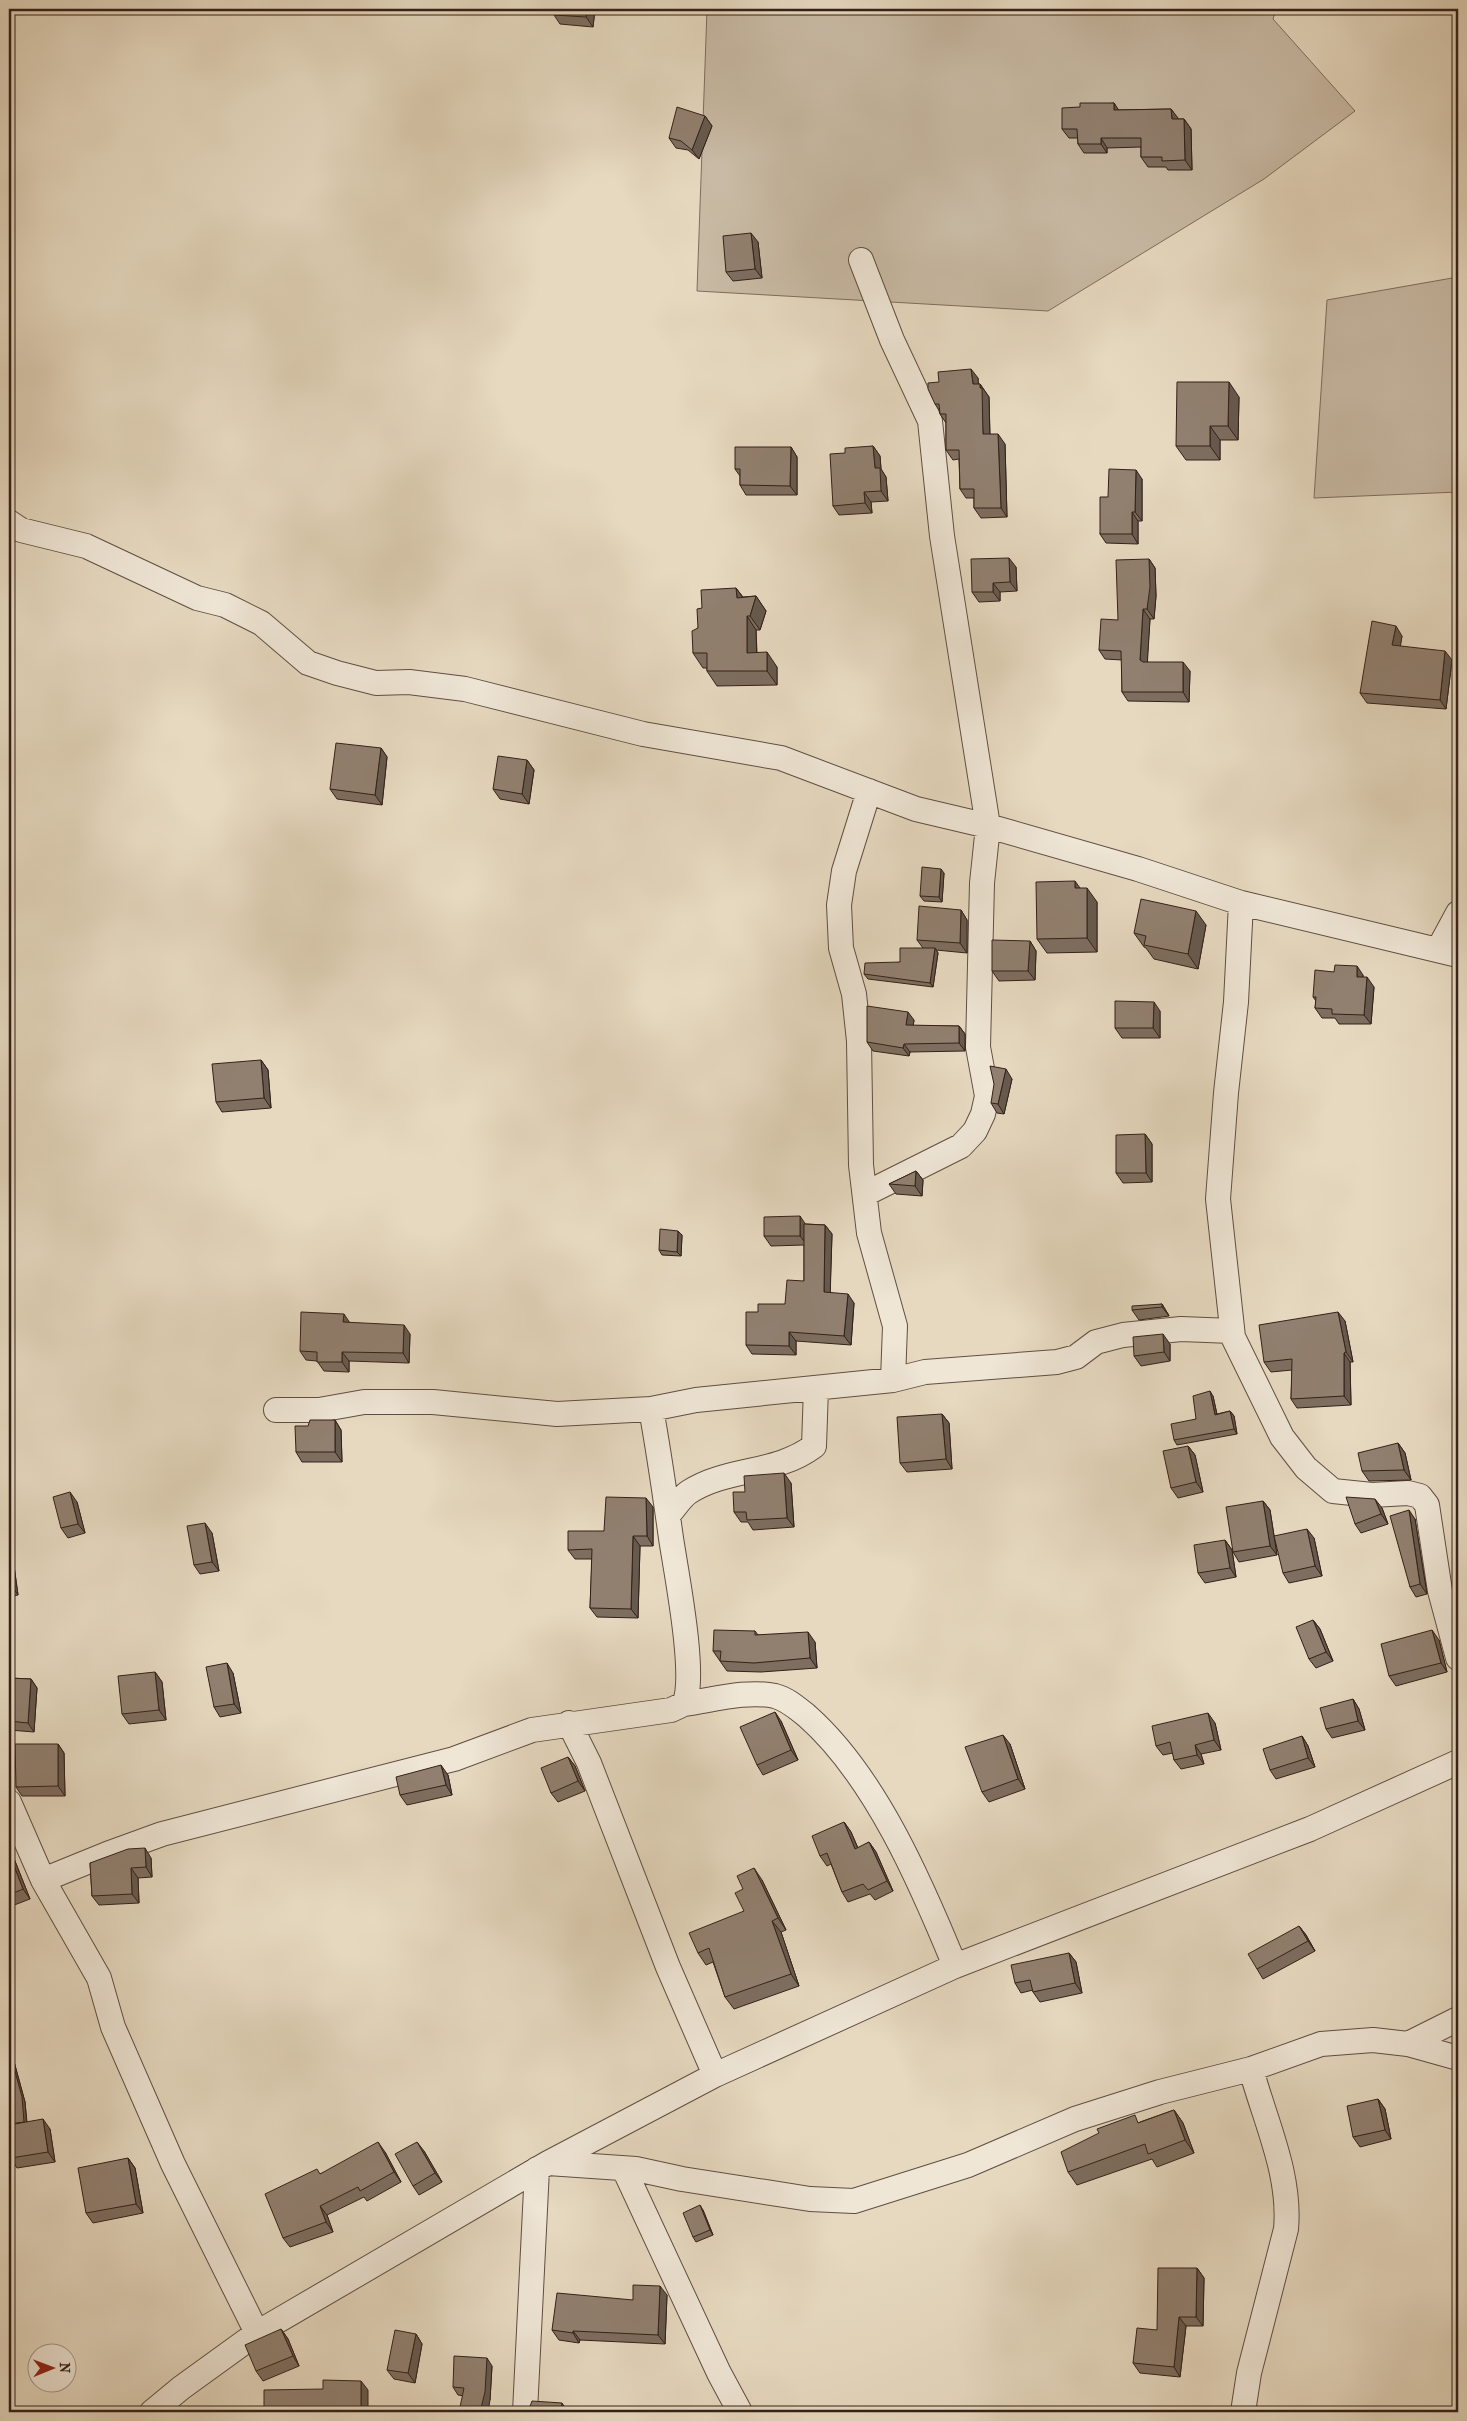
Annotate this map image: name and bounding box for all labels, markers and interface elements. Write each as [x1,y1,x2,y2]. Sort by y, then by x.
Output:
north arrow [28,2344,78,2394]
text: N [56,2362,73,2374]

